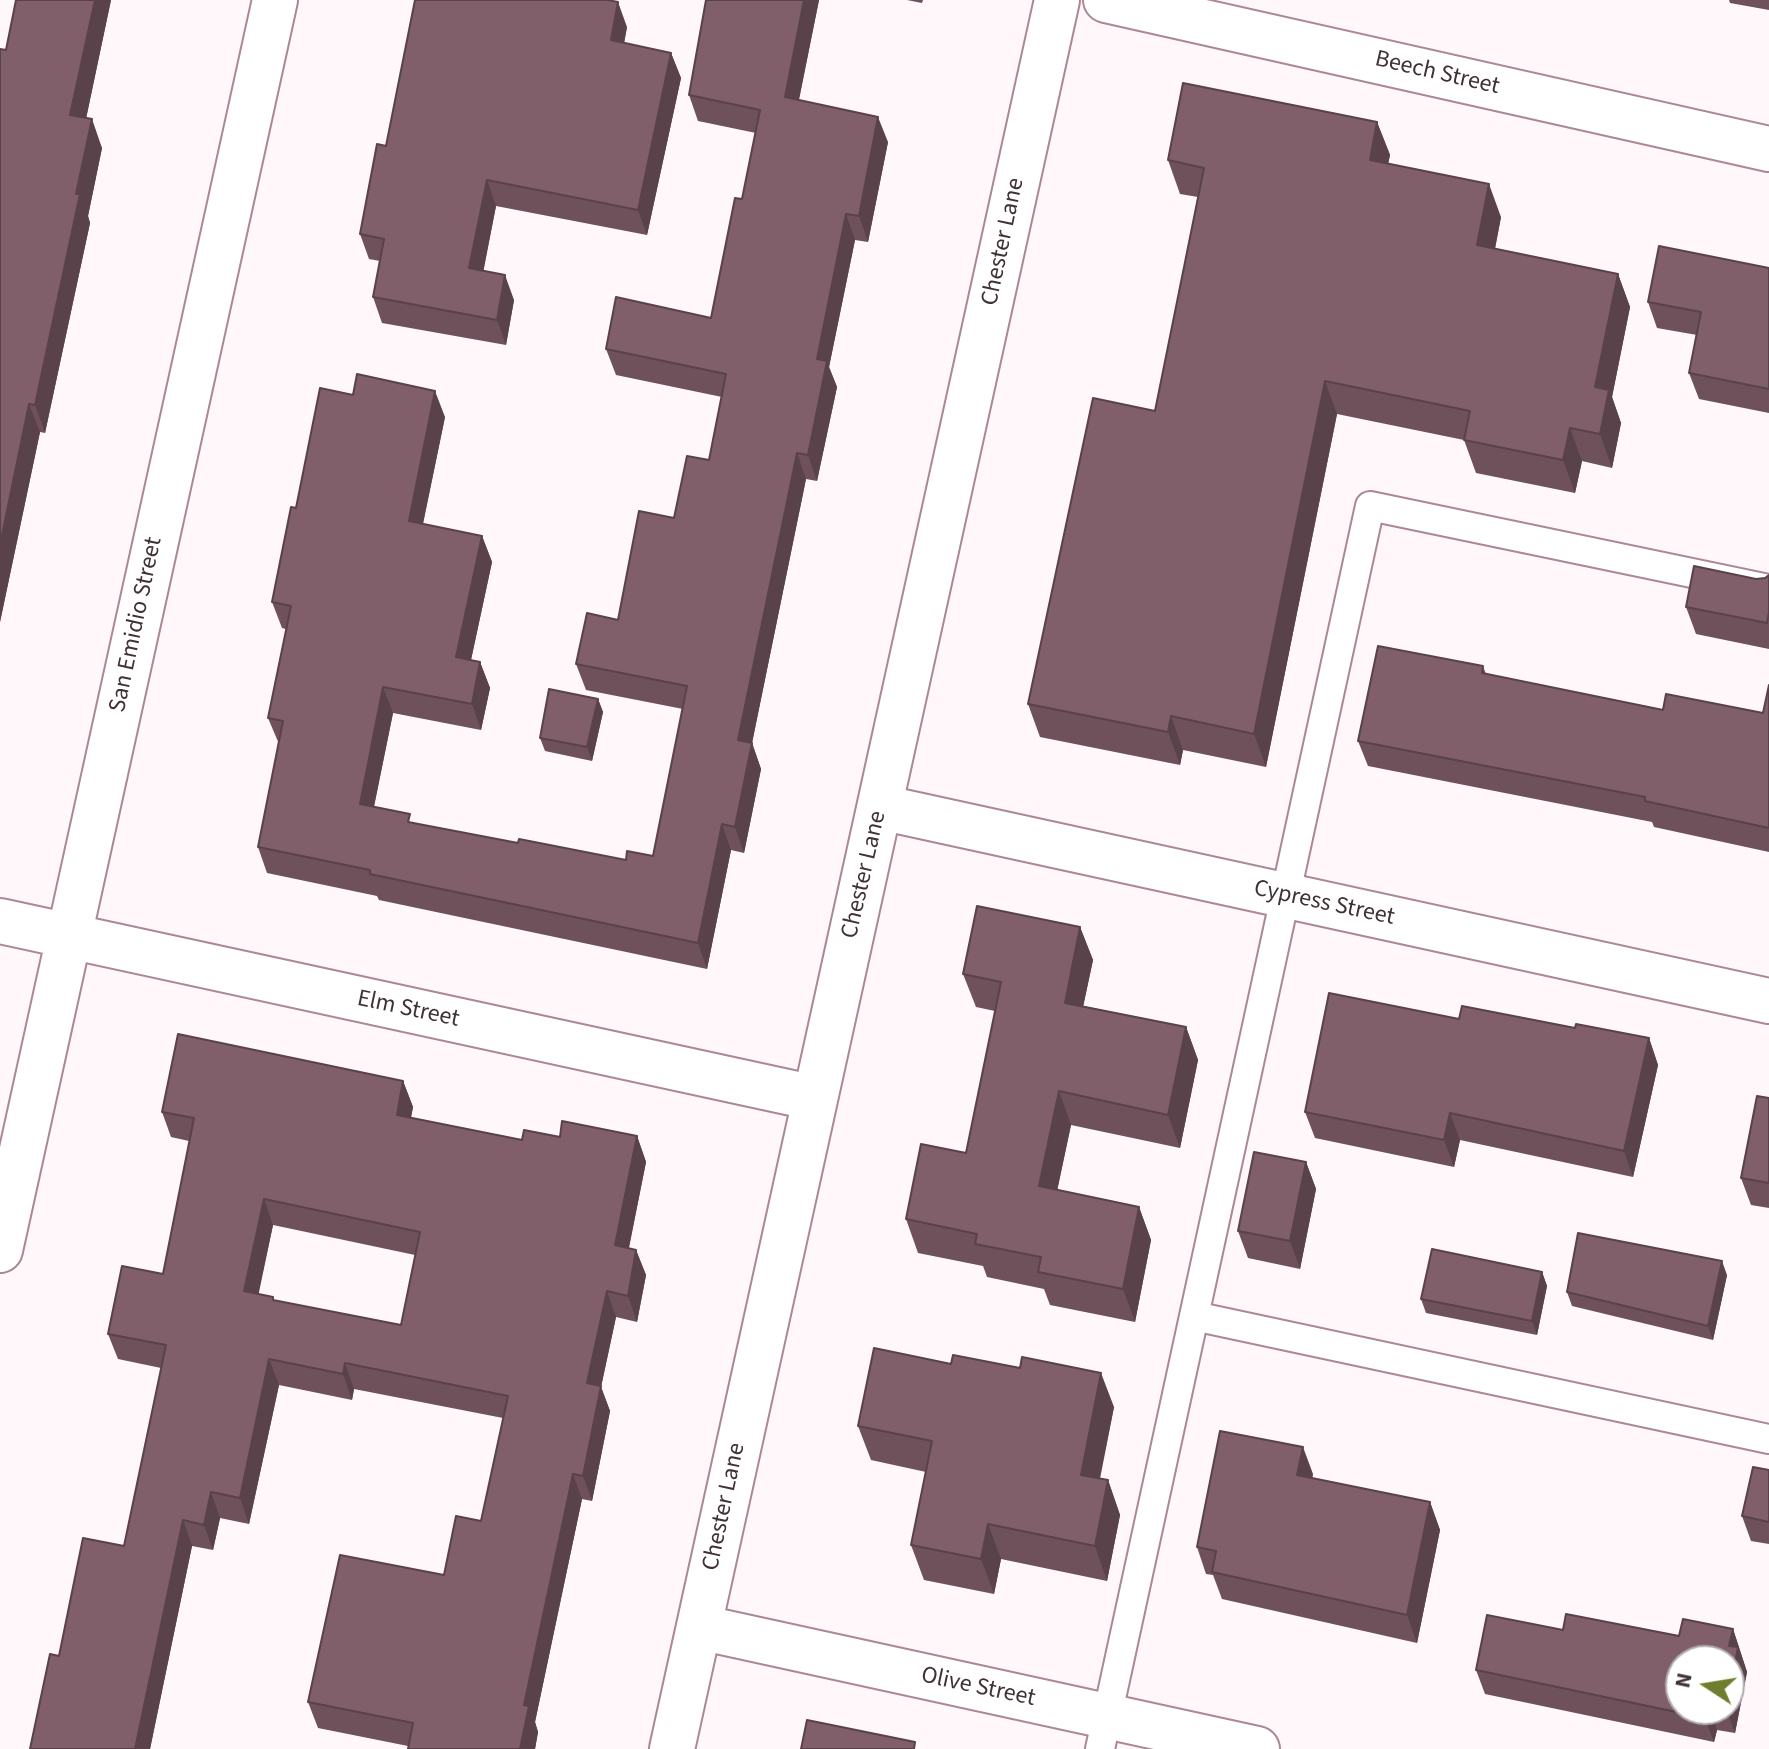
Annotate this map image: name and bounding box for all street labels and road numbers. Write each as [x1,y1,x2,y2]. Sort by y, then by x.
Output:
street label: Beech Street [1372,46,1502,102]
street label: Chester Lane [976,176,1032,308]
street label: San Emidio Street [104,535,170,715]
street label: Chester Lane [836,809,894,941]
street label: Cypress Street [1251,875,1397,933]
street label: Elm Street [354,985,462,1035]
street label: Chester Lane [697,1441,753,1573]
street label: Olive Street [918,1662,1038,1714]

